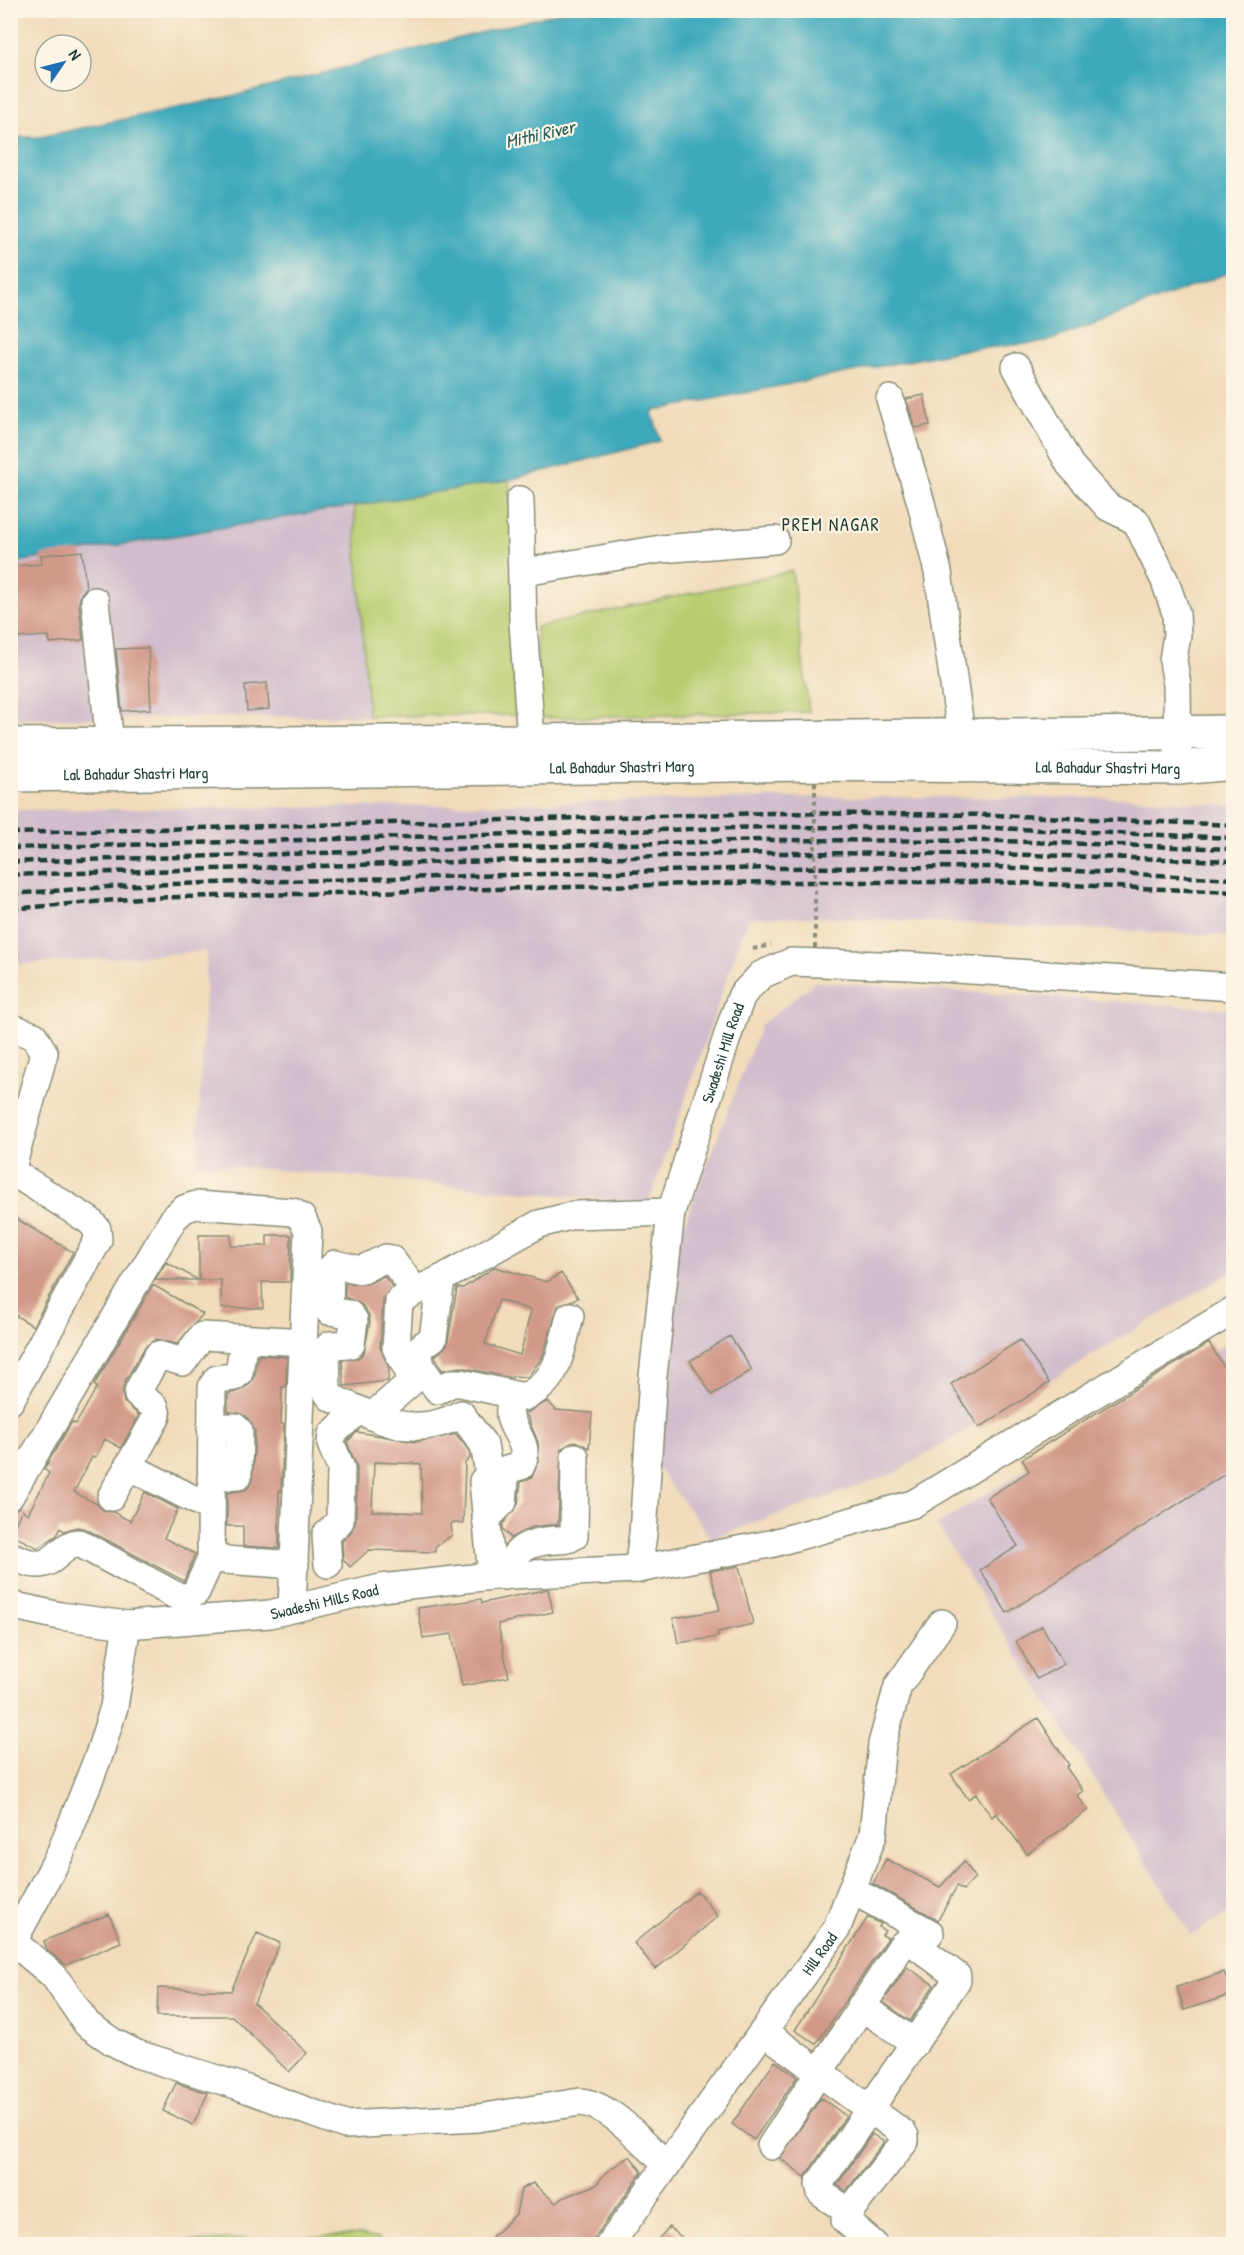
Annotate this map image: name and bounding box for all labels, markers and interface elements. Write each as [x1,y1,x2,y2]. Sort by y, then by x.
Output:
north arrow [33,33,93,93]
text: N [64,45,87,65]
water label: Mithi River [503,113,579,154]
district label: PREM NAGAR [782,512,880,537]
street label: Lal Bahadur Shastri Marg [549,755,694,779]
street label: Lal Bahadur Shastri Marg [1035,755,1180,779]
street label: Lal Bahadur Shastri Marg [63,761,209,785]
street label: Swadeshi Mill Road [696,1000,749,1105]
street label: Swadeshi Mills Road [268,1578,380,1625]
street label: Hill Road [796,1928,842,1979]

